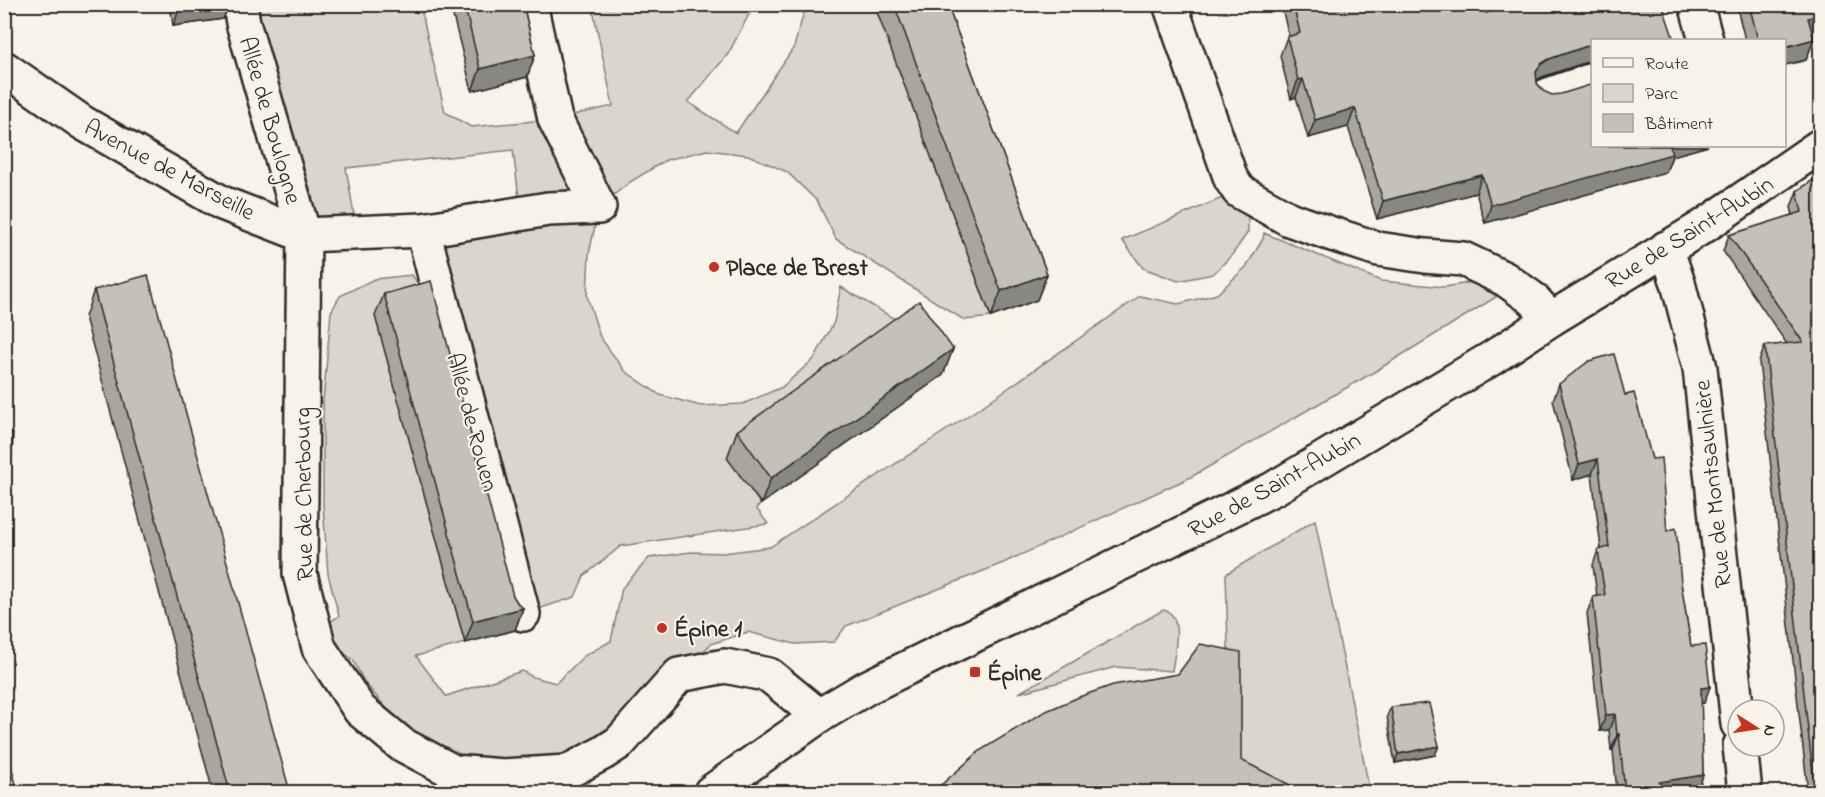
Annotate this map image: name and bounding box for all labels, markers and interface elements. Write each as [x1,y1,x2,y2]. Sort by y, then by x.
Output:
street label: Allée de Boulogne [228,33,309,209]
legend [1591,39,1786,147]
text: Route [1645,52,1690,78]
text: Parc [1645,82,1678,108]
street label: Avenue de Marseille [77,111,261,231]
text: Bâtiment [1644,112,1713,138]
street label: Rue de Saint-Aubin [1599,168,1781,300]
place label: Place de Brest [726,252,869,287]
marker: Place de Brest [707,260,721,274]
street label: Allée de Rouen [435,349,506,496]
street label: Rue de Montsaulnière [1686,378,1743,589]
street label: Rue de Cherbourg [286,407,325,581]
street label: Rue de Saint-Aubin [1182,424,1368,548]
place label: Épine 1 [674,613,743,648]
marker: Épine 1 [655,621,669,635]
place label: Épine [987,657,1043,692]
marker: Épine [968,665,982,679]
north arrow [1726,698,1786,758]
text: N [1756,723,1782,739]

